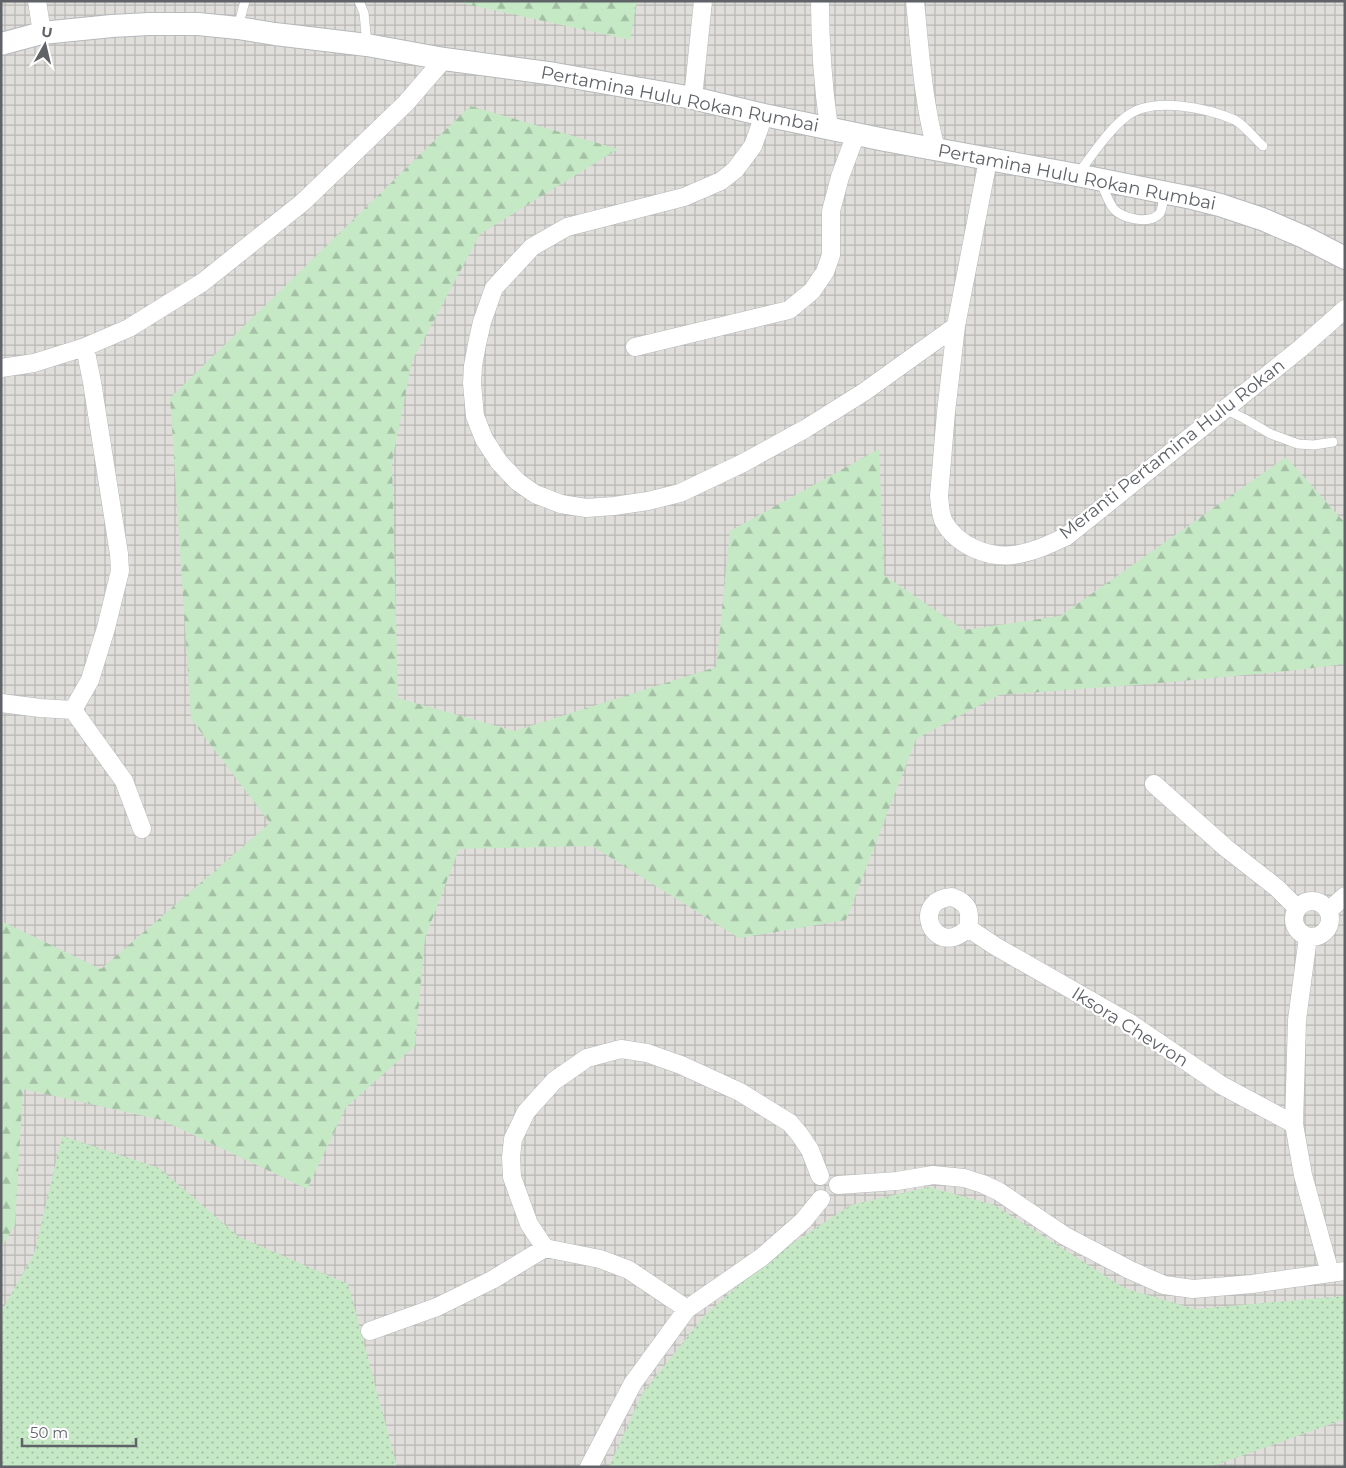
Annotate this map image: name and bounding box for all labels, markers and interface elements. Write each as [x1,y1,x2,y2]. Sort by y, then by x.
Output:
north arrow [20,20,70,70]
text: U [40,22,54,42]
street label: Pertamina Hulu Rokan Rumbai [539,61,821,137]
street label: Pertamina Hulu Rokan Rumbai [936,139,1218,215]
street label: Meranti Pertamina Hulu Rokan [1055,354,1289,544]
street label: Iksora Chevron [1068,982,1192,1072]
scale bar [22,1416,136,1448]
text: 50 m [30,1423,68,1442]

